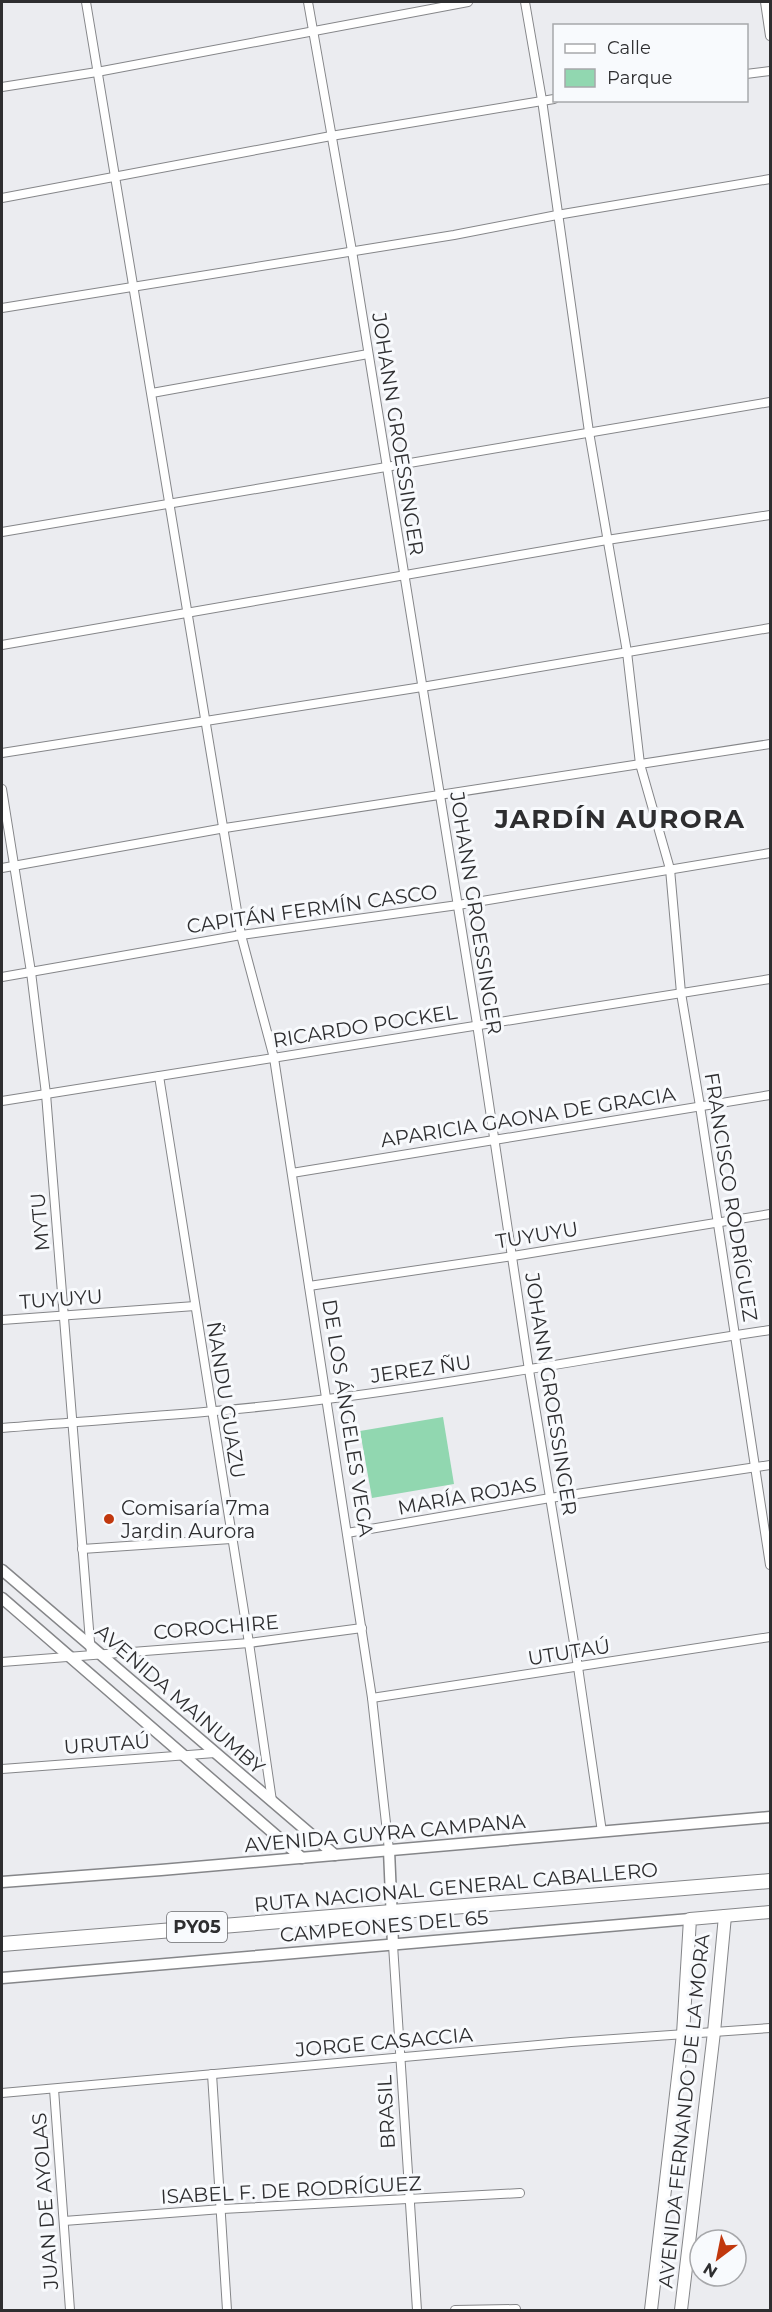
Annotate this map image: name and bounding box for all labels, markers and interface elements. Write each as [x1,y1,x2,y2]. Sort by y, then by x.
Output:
legend [553,24,748,102]
text: Calle [607,37,651,59]
text: Parque [607,67,673,89]
street label: JOHANN GROESSINGER [367,310,429,557]
street label: JOHANN GROESSINGER [445,789,507,1036]
district label: JARDÍN AURORA [494,803,745,835]
street label: CAPITÁN FERMÍN CASCO [185,880,439,938]
street label: RICARDO POCKEL [271,1000,459,1052]
street label: FRANCISCO RODRÍGUEZ [699,1071,763,1323]
street label: APARICIA GAONA DE GRACIA [379,1082,678,1152]
street label: MYTU [25,1192,55,1252]
street label: TUYUYU [494,1217,580,1253]
street label: JOHANN GROESSINGER [520,1270,582,1517]
street label: TUYUYU [19,1284,103,1314]
street label: DE LOS ÁNGELES VEGA [317,1298,379,1539]
street label: ÑANDU GUAZU [202,1320,250,1480]
street label: JEREZ ÑU [368,1350,473,1388]
street label: MARÍA ROJAS [396,1472,538,1520]
place label: Comisaría 7ma Jardin Aurora [120,1496,270,1543]
marker: Comisaría 7ma Jardin Aurora [102,1512,116,1526]
street label: COROCHIRE [152,1610,280,1644]
street label: AVENIDA MAINUMBY [90,1619,270,1779]
street label: UTUTAÚ [526,1634,612,1670]
street label: URUTAÚ [63,1729,151,1759]
street label: AVENIDA GUYRA CAMPANA [243,1809,527,1857]
street label: RUTA NACIONAL GENERAL CABALLERO [253,1857,659,1917]
street label: CAMPEONES DEL 65 [279,1905,489,1947]
road number: PY05 [167,1912,227,1942]
street label: AVENIDA FERNANDO DE LA MORA [653,1933,715,2289]
street label: JORGE CASACCIA [293,2022,474,2062]
street label: BRASIL [372,2074,400,2150]
street label: JUAN DE AYOLAS [27,2112,63,2291]
street label: ISABEL F. DE RODRÍGUEZ [160,2171,422,2209]
north arrow [688,2228,748,2288]

